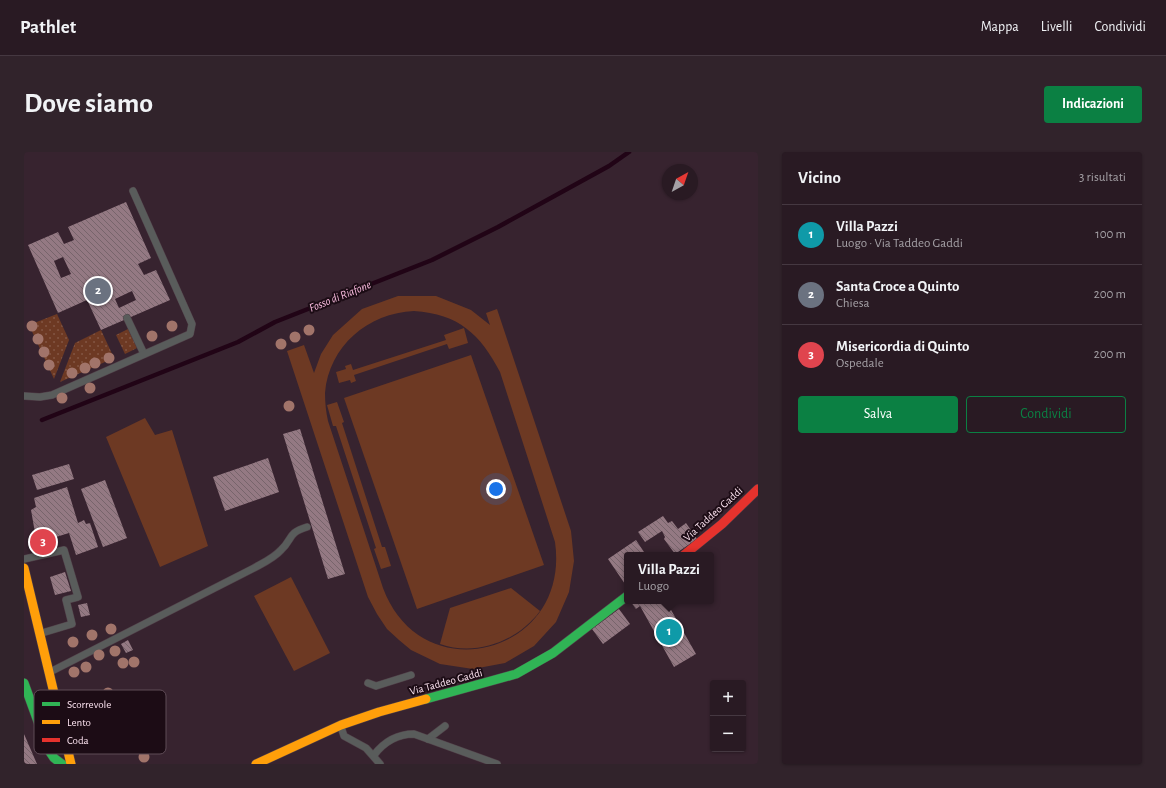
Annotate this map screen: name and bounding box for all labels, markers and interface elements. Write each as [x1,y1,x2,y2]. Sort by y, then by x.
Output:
text: Pathlet [20,18,76,37]
text: Mappa [981,20,1019,34]
text: Livelli [1041,20,1072,34]
text: Condividi [1094,20,1146,34]
button: Indicazioni [1044,86,1142,123]
text: Dove siamo [24,90,153,118]
north arrow [662,164,698,200]
text: Vicino [798,169,841,186]
text: 3 risultati [1079,171,1126,184]
text: Villa Pazzi [836,219,898,234]
text: 1 [809,228,813,241]
text: 100 m [1095,228,1126,241]
text: Luogo · Via Taddeo Gaddi [836,237,963,250]
pin: 2 [85,276,111,306]
water label: Fosso di Riafone [307,278,373,314]
text: Santa Croce a Quinto [836,279,959,294]
text: 2 [808,288,814,301]
text: 200 m [1094,288,1126,301]
text: Chiesa [836,297,869,310]
text: Misericordia di Quinto [836,339,969,354]
text: 3 [808,348,814,361]
text: 200 m [1094,348,1126,361]
text: Ospedale [836,357,884,370]
button: Salva [798,396,958,433]
button: Condividi [966,396,1126,433]
your location [486,479,506,499]
street label: Via Taddeo Gaddi [682,485,744,543]
pin: 3 [30,527,56,557]
popup [624,552,714,604]
text: Villa Pazzi [638,562,700,577]
text: Luogo [638,580,669,593]
pin: 1 [656,617,682,647]
street label: Via Taddeo Gaddi [408,667,484,697]
map controls [710,680,746,752]
button: + [710,680,746,716]
legend [34,690,166,754]
text: Scorrevole [67,699,111,710]
button: − [710,716,746,752]
text: Lento [67,717,91,728]
text: Coda [67,735,89,746]

